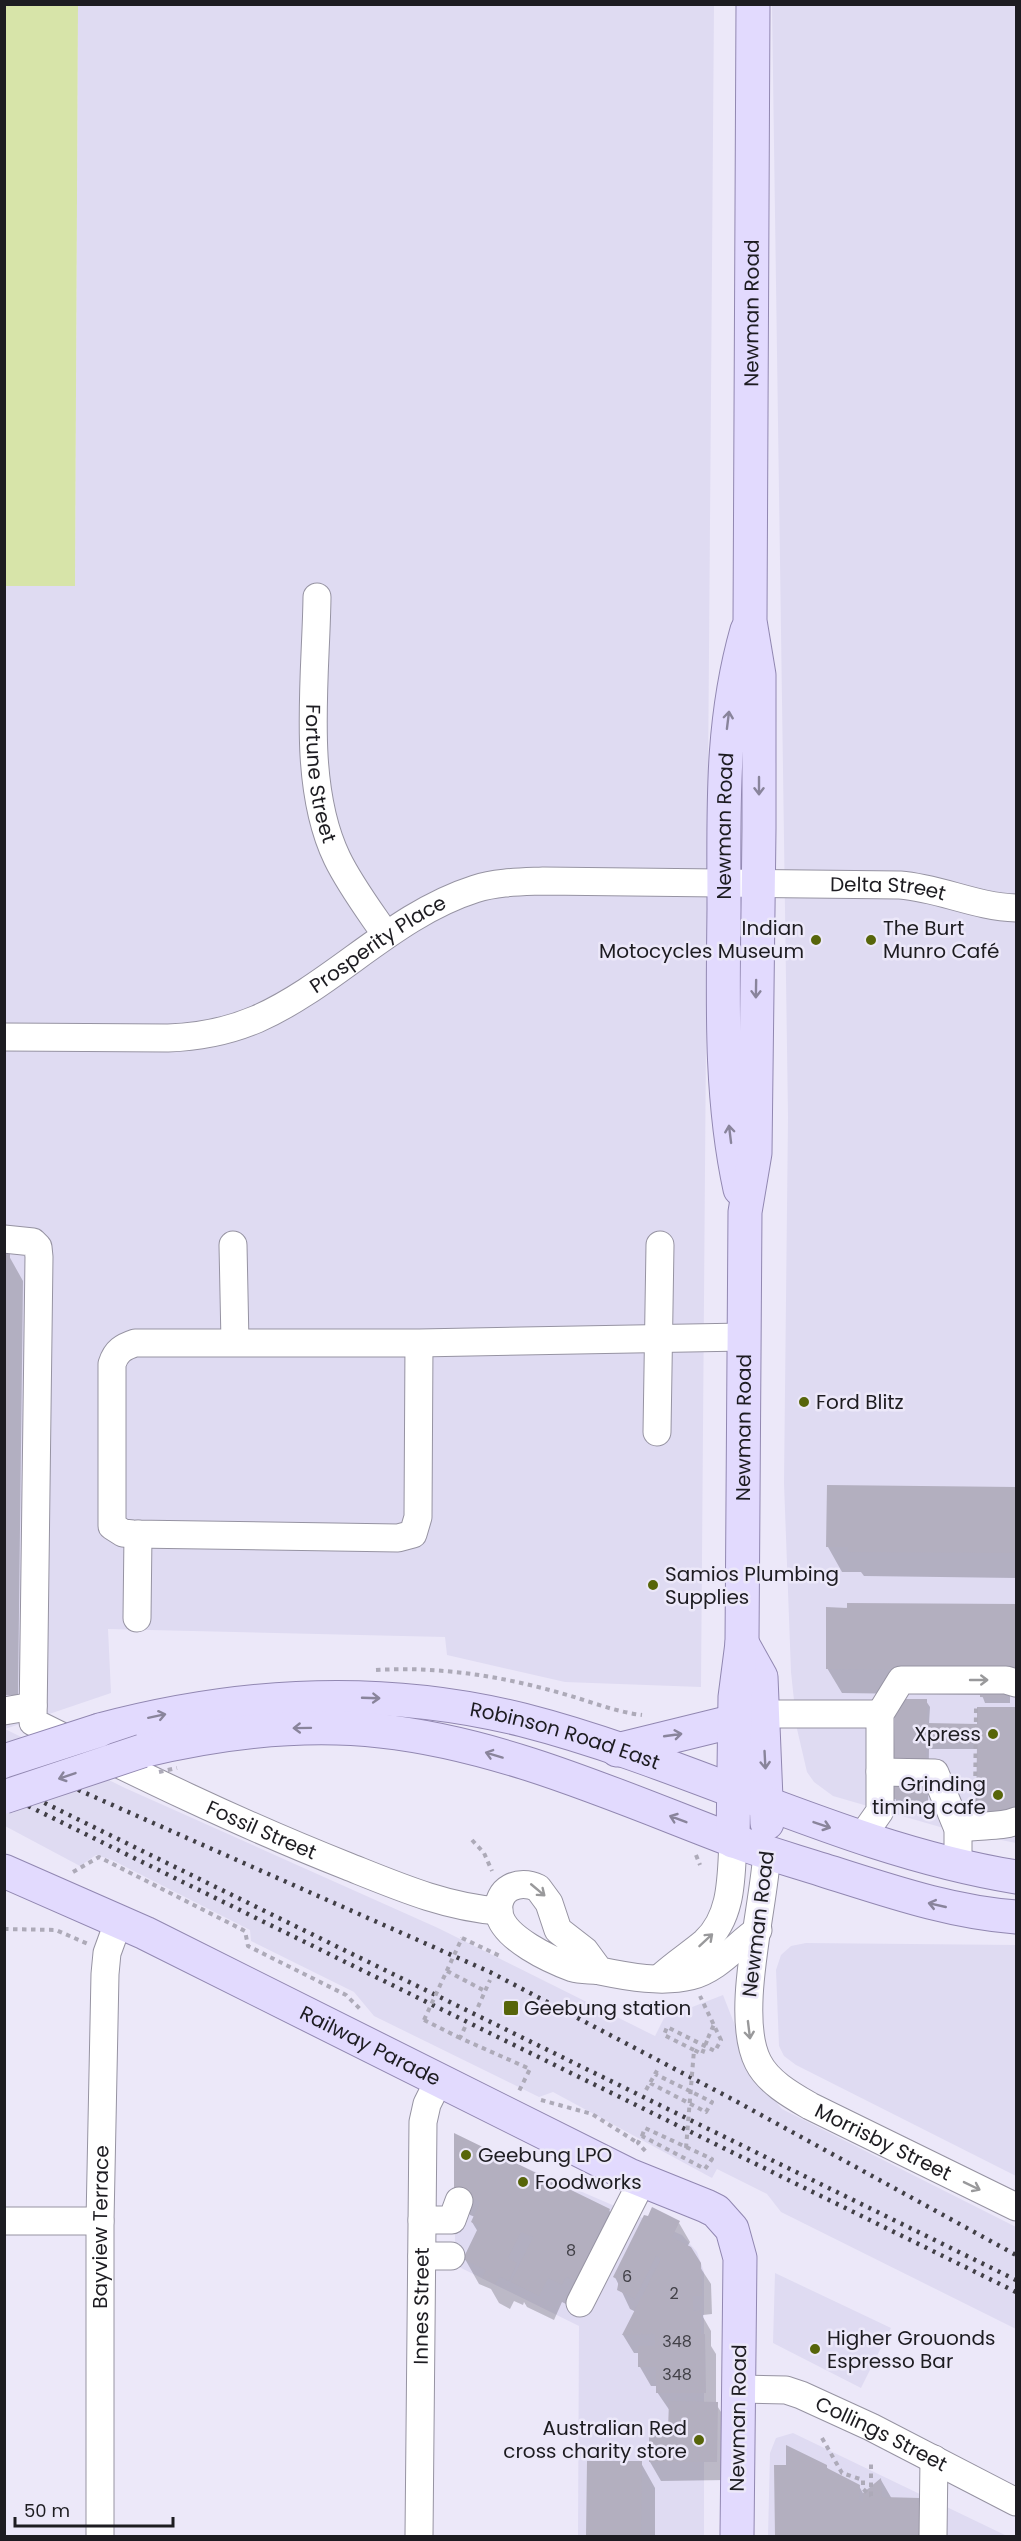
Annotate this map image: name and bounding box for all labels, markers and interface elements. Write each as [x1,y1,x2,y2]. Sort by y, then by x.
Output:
street label: Newman Road [737,239,766,387]
street label: Fortune Street [299,704,343,847]
one-way arrow [723,711,734,731]
street label: Newman Road [710,752,740,900]
one-way arrow [753,776,765,796]
street label: Delta Street [830,870,949,907]
street label: Prosperity Place [304,888,451,1000]
place label: Indian Motocycles Museum [599,914,804,965]
place label: The Burt Munro Café [883,914,999,965]
marker: Indian Motocycles Museum [809,933,823,947]
marker: The Burt Munro Café [864,933,878,947]
one-way arrow [750,978,762,998]
one-way arrow [724,1124,735,1144]
street label: Newman Road [729,1354,758,1501]
place label: Ford Blitz [816,1388,904,1416]
marker: Ford Blitz [797,1395,811,1409]
place label: Samios Plumbing Supplies [665,1560,839,1611]
marker: Samios Plumbing Supplies [646,1578,660,1592]
one-way arrow [969,1674,989,1686]
one-way arrow [361,1692,381,1704]
street label: Robinson Road East [468,1695,664,1776]
one-way arrow [146,1710,166,1721]
place label: Xpress [914,1720,981,1748]
one-way arrow [292,1722,312,1733]
marker: Xpress [986,1727,1000,1741]
one-way arrow [663,1730,683,1741]
one-way arrow [485,1749,504,1760]
one-way arrow [760,1750,771,1770]
place label: Grinding timing cafe [872,1770,986,1821]
one-way arrow [58,1771,77,1782]
marker: Grinding timing cafe [991,1788,1005,1802]
street label: Fossil Street [202,1794,321,1866]
one-way arrow [670,1812,688,1823]
one-way arrow [812,1820,831,1831]
street label: Newman Road [735,1849,781,1999]
one-way arrow [529,1883,545,1897]
one-way arrow [928,1898,947,1910]
one-way arrow [698,1933,713,1947]
place label: Geebung station [524,1994,691,2022]
street label: Railway Parade [295,1999,446,2093]
marker: Geebung station [502,1999,520,2017]
one-way arrow [744,2020,755,2039]
street label: Morrisby Street [810,2097,956,2187]
place label: Geebung LPO [478,2141,612,2169]
street label: Bayview Terrace [86,2145,116,2309]
marker: Geebung LPO [459,2148,473,2162]
place label: Foodworks [535,2168,642,2196]
marker: Foodworks [516,2175,530,2189]
one-way arrow [962,2180,980,2192]
house number: 8 [566,2239,576,2262]
street label: Innes Street [407,2247,436,2365]
house number: 6 [622,2265,632,2288]
house number: 2 [669,2282,679,2305]
place label: Higher Grouonds Espresso Bar [827,2324,995,2375]
house number: 348 [662,2330,692,2353]
marker: Higher Grouonds Espresso Bar [808,2342,822,2356]
street label: Newman Road [723,2344,753,2492]
house number: 348 [662,2363,692,2386]
street label: Collings Street [811,2389,952,2478]
place label: Australian Red cross charity store [503,2414,687,2465]
marker: Australian Red cross charity store [692,2433,706,2447]
scale bar [15,2490,172,2528]
text: 50 m [24,2498,70,2523]

